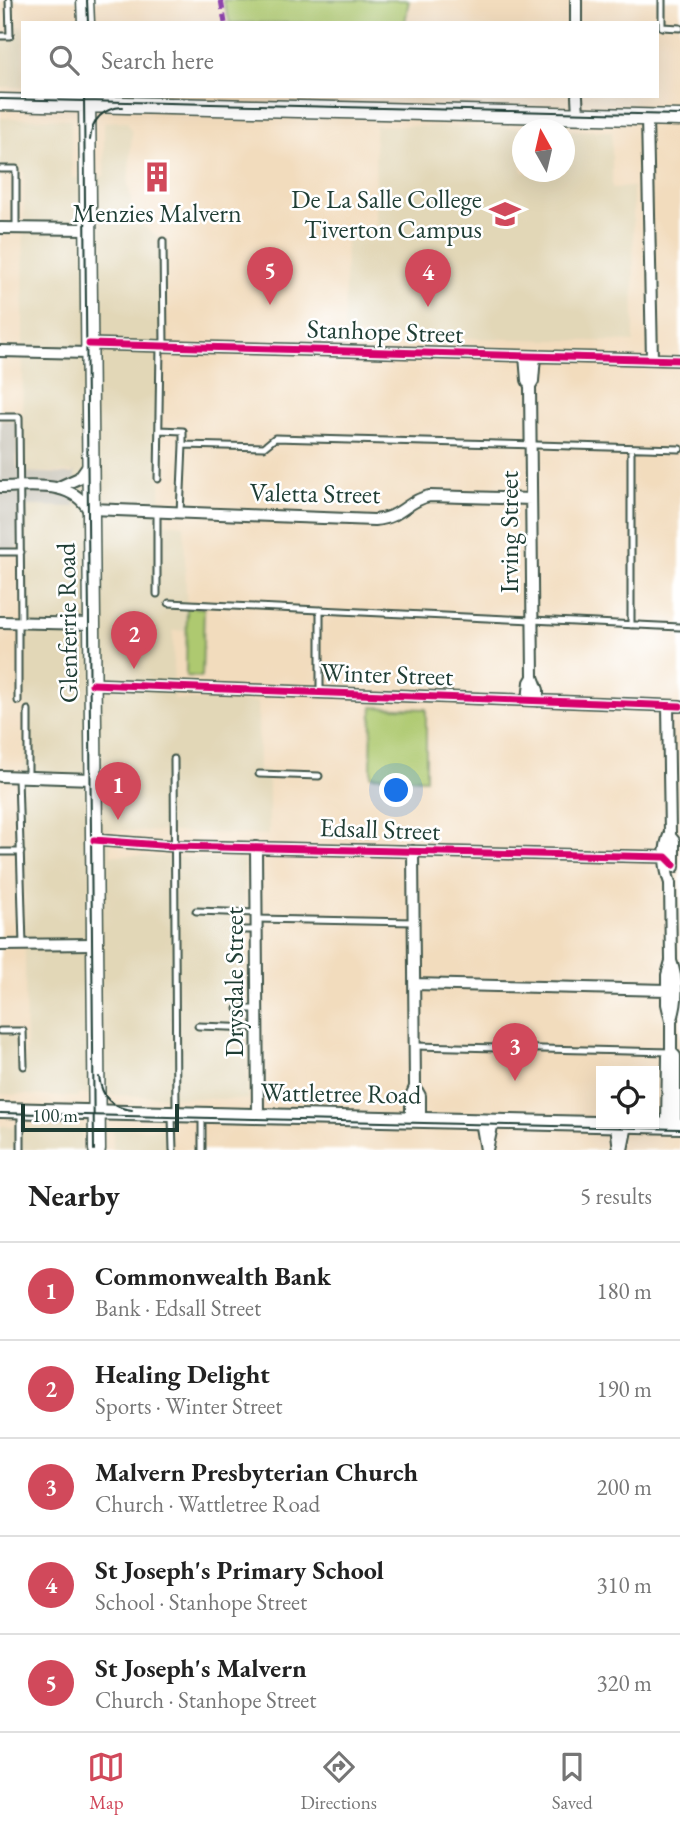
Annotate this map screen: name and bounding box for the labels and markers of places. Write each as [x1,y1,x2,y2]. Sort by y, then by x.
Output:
building icon: Menzies Malvern [140,160,174,194]
place label: De La Salle College Tiverton Campus [291,182,482,246]
place label: Menzies Malvern [72,196,242,230]
school or university icon: De La Salle College Tiverton Campus [488,197,522,231]
pin: 5 [247,247,293,305]
pin: 4 [405,249,451,307]
pin: 2 [111,611,157,669]
pin: 1 [95,762,141,820]
pin: 3 [492,1023,538,1081]

